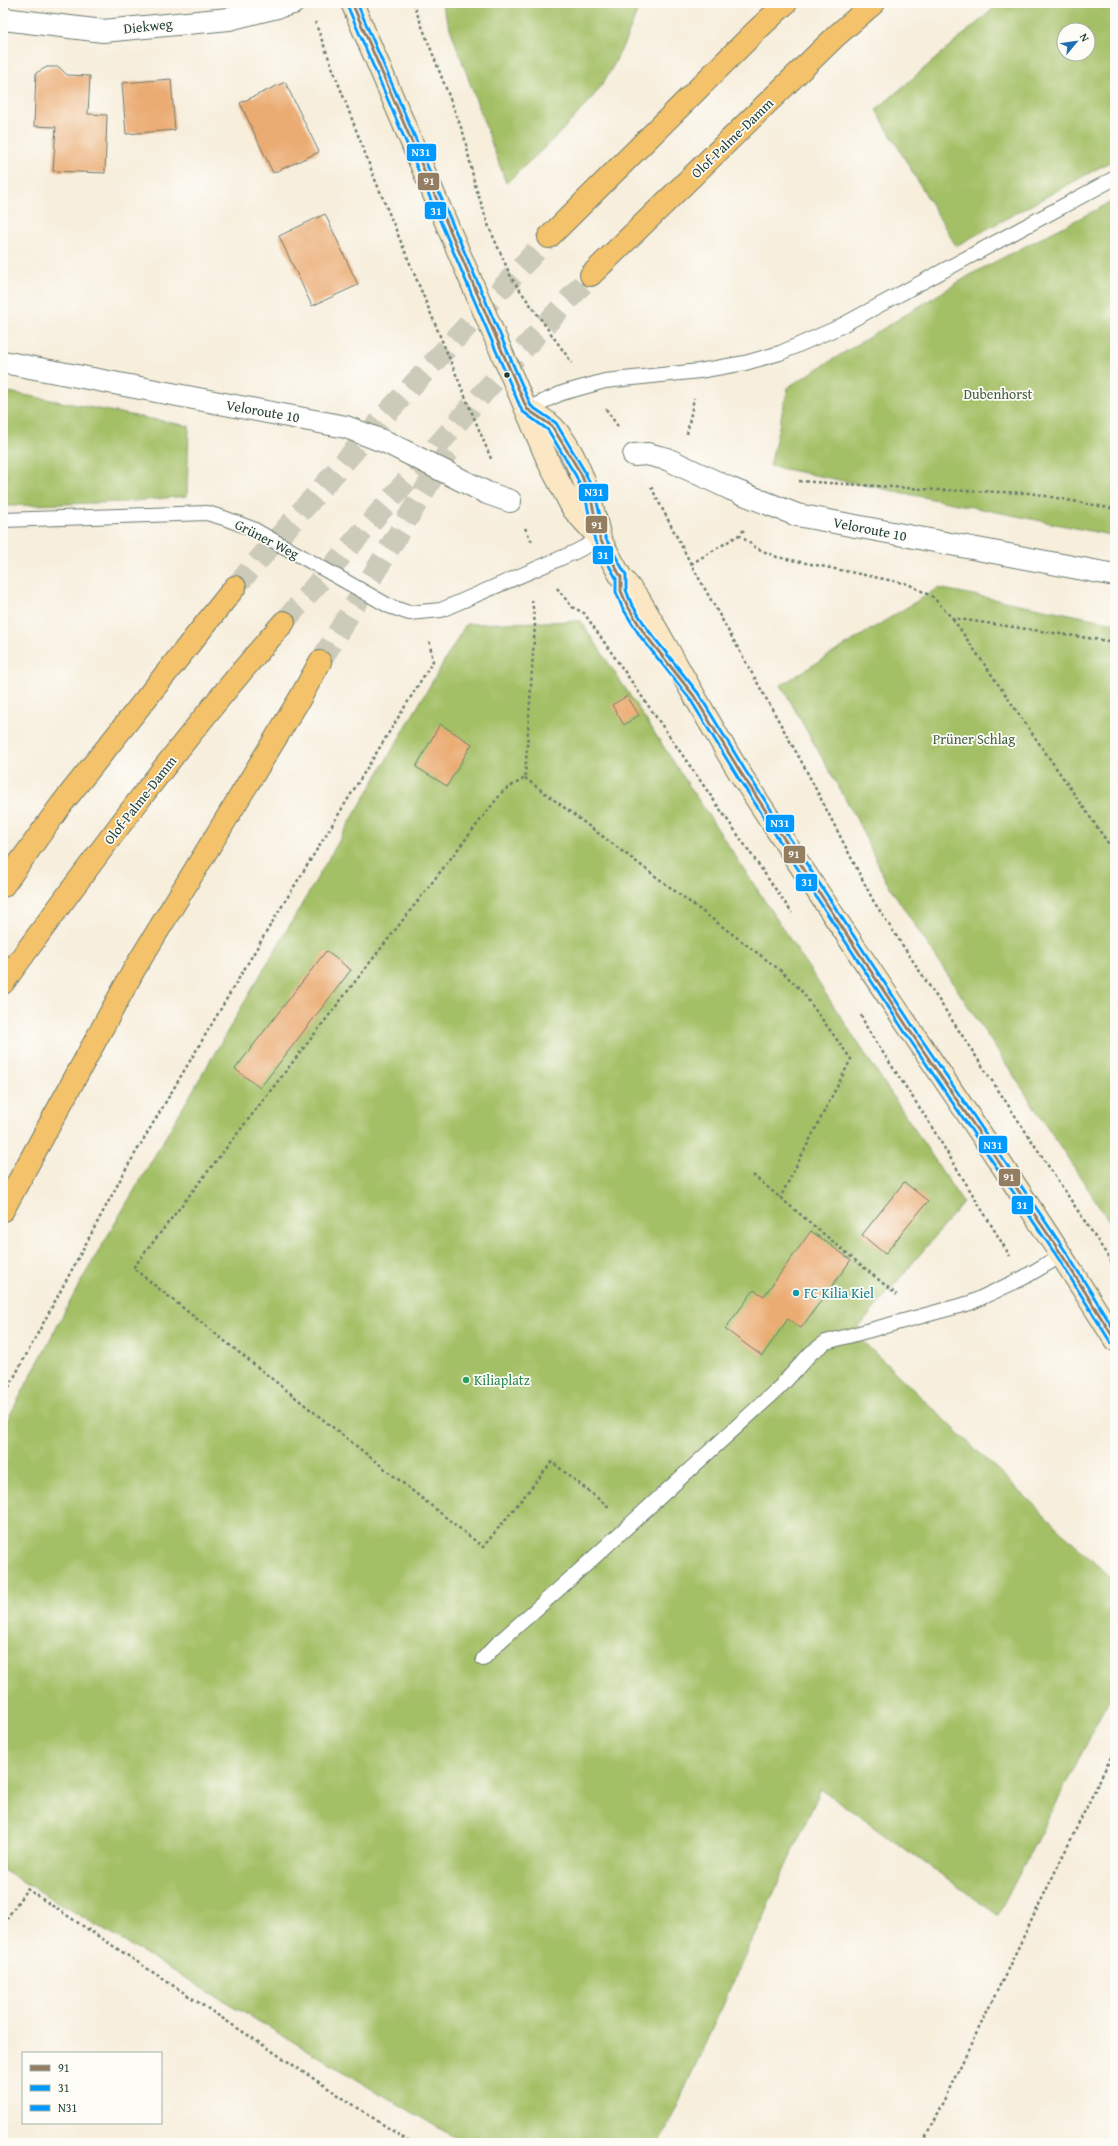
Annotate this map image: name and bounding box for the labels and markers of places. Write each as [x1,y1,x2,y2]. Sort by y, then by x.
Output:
unlabelled marker [502,370,512,380]
place label: FC Kilia Kiel [804,1283,874,1303]
marker: FC Kilia Kiel [791,1288,801,1298]
place label: Kiliaplatz [474,1370,530,1390]
marker: Kiliaplatz [461,1375,471,1385]

